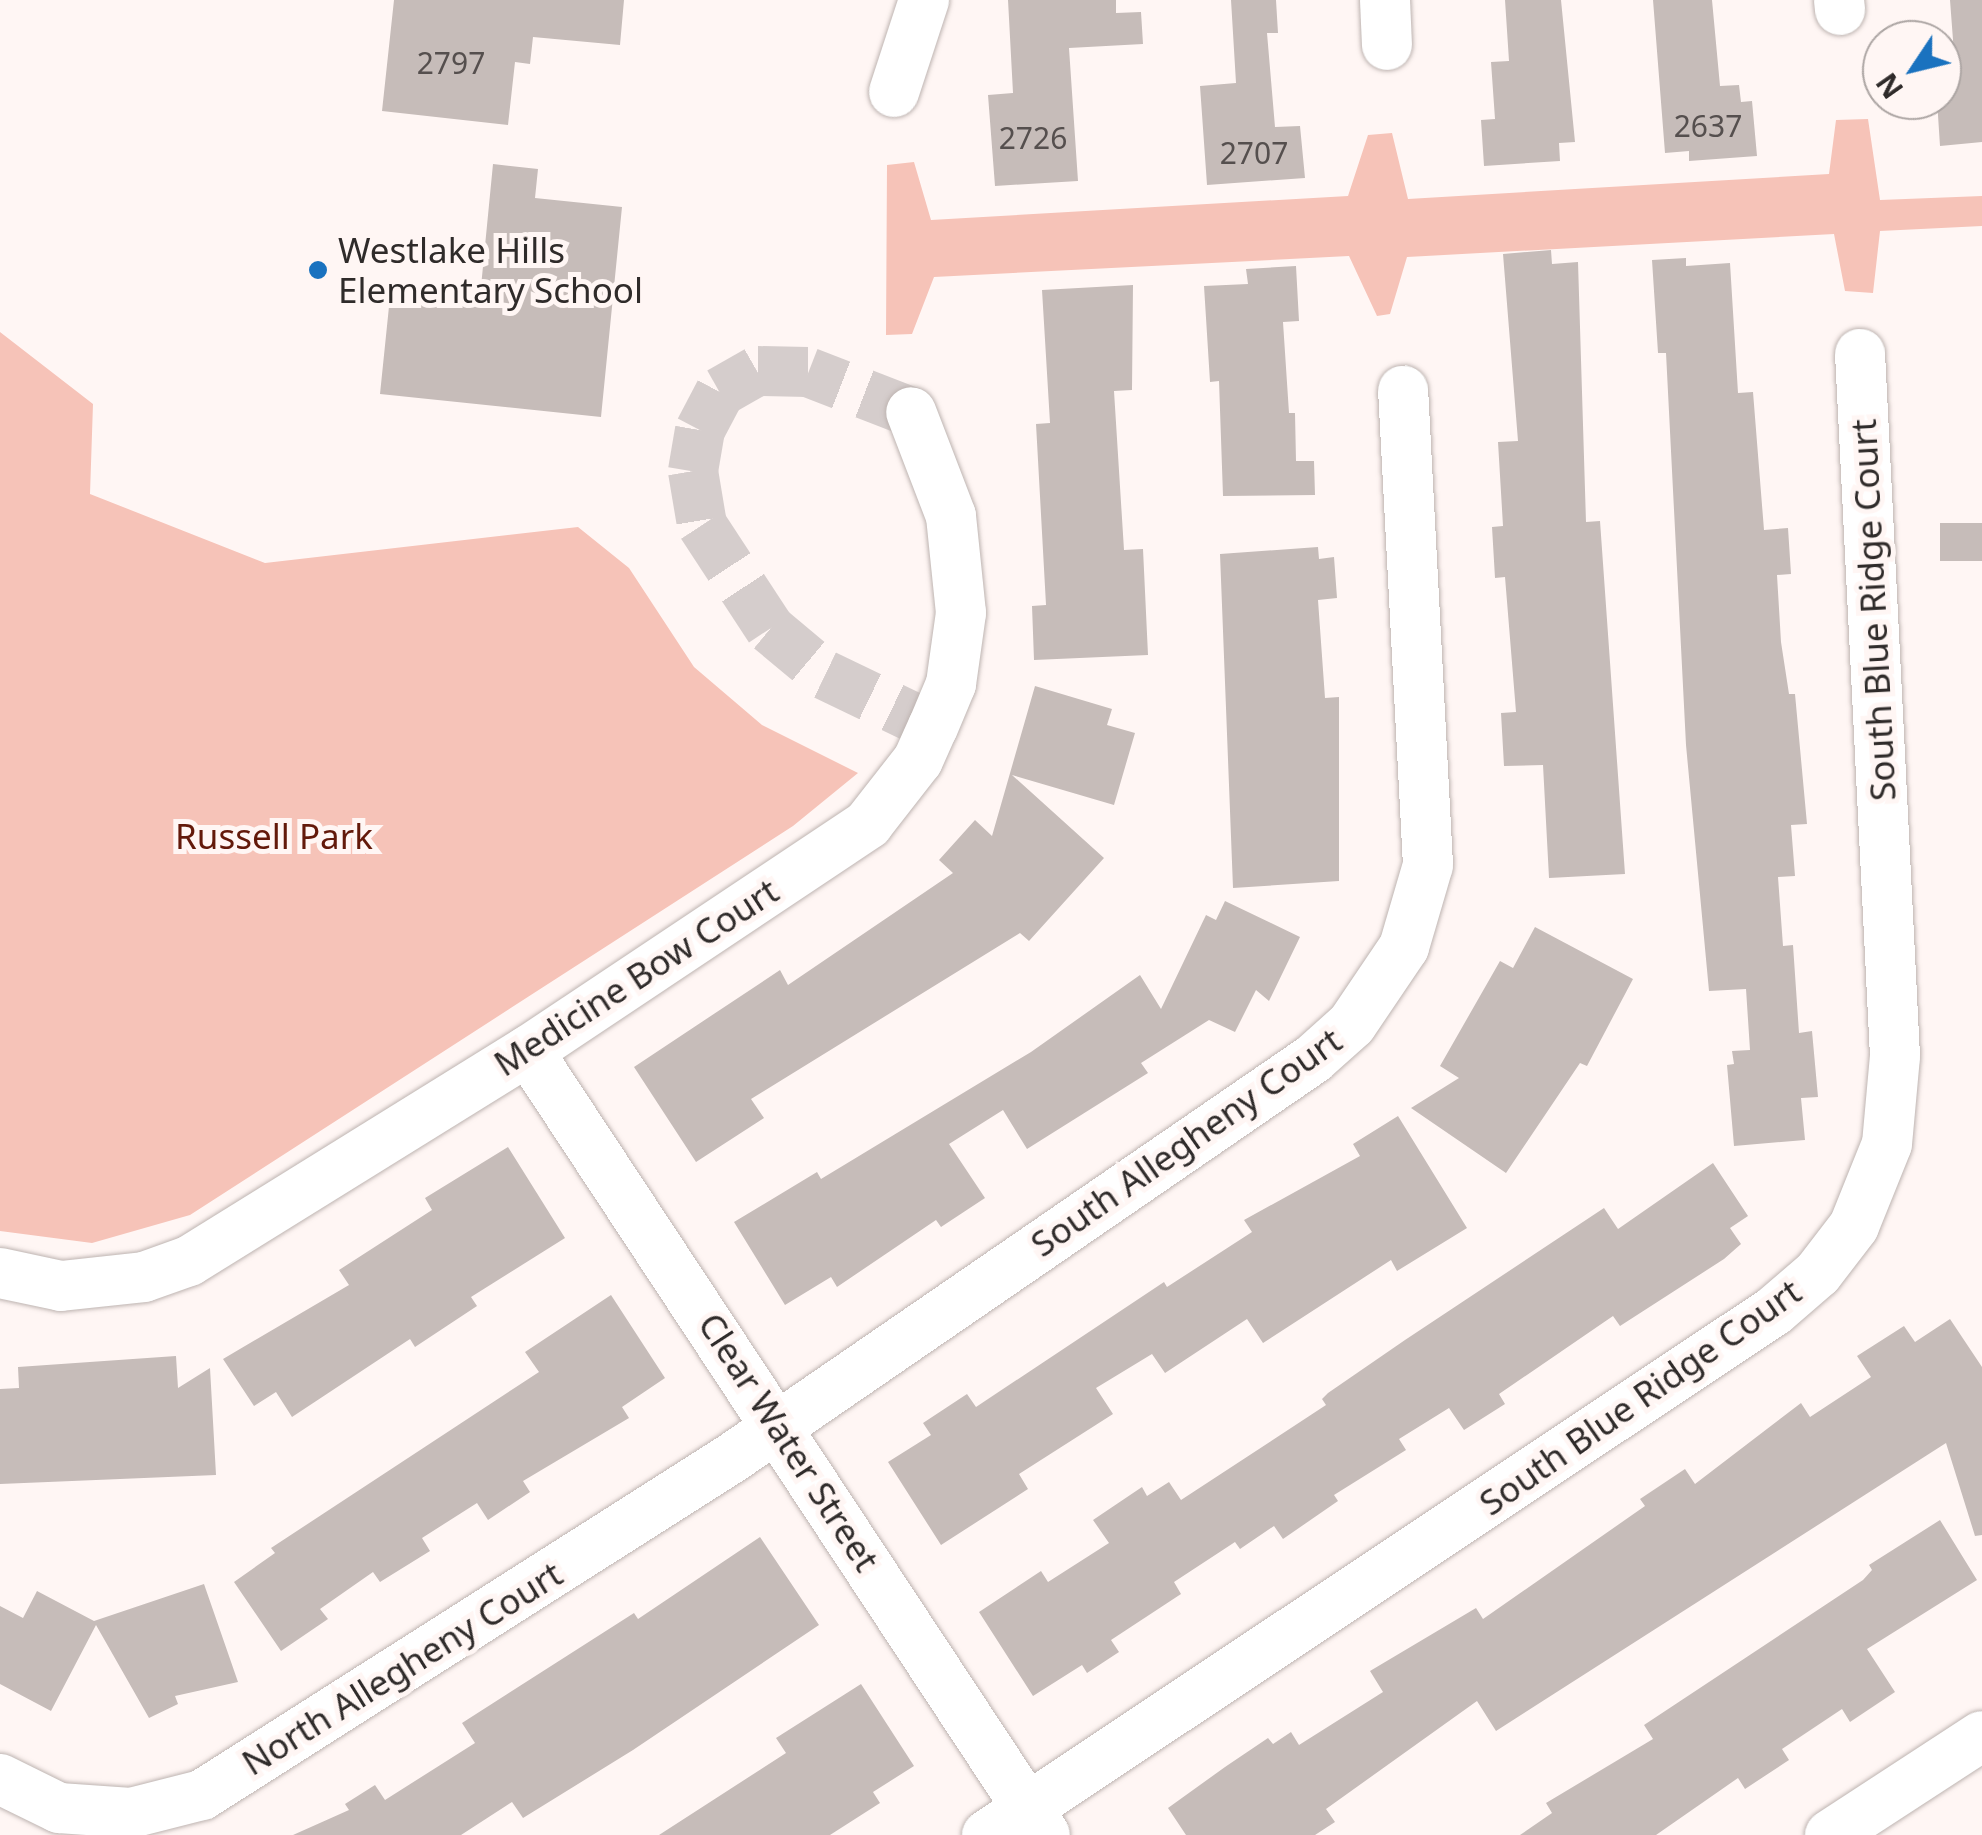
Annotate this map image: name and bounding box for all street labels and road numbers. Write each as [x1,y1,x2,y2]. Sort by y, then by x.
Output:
street label: South Blue Ridge Court [1842,418,1904,802]
street label: Medicine Bow Court [486,869,786,1085]
street label: South Allegheny Court [1023,1019,1349,1265]
street label: South Blue Ridge Court [1471,1270,1809,1524]
street label: Clear Water Street [690,1305,888,1579]
street label: North Allegheny Court [234,1552,570,1784]

